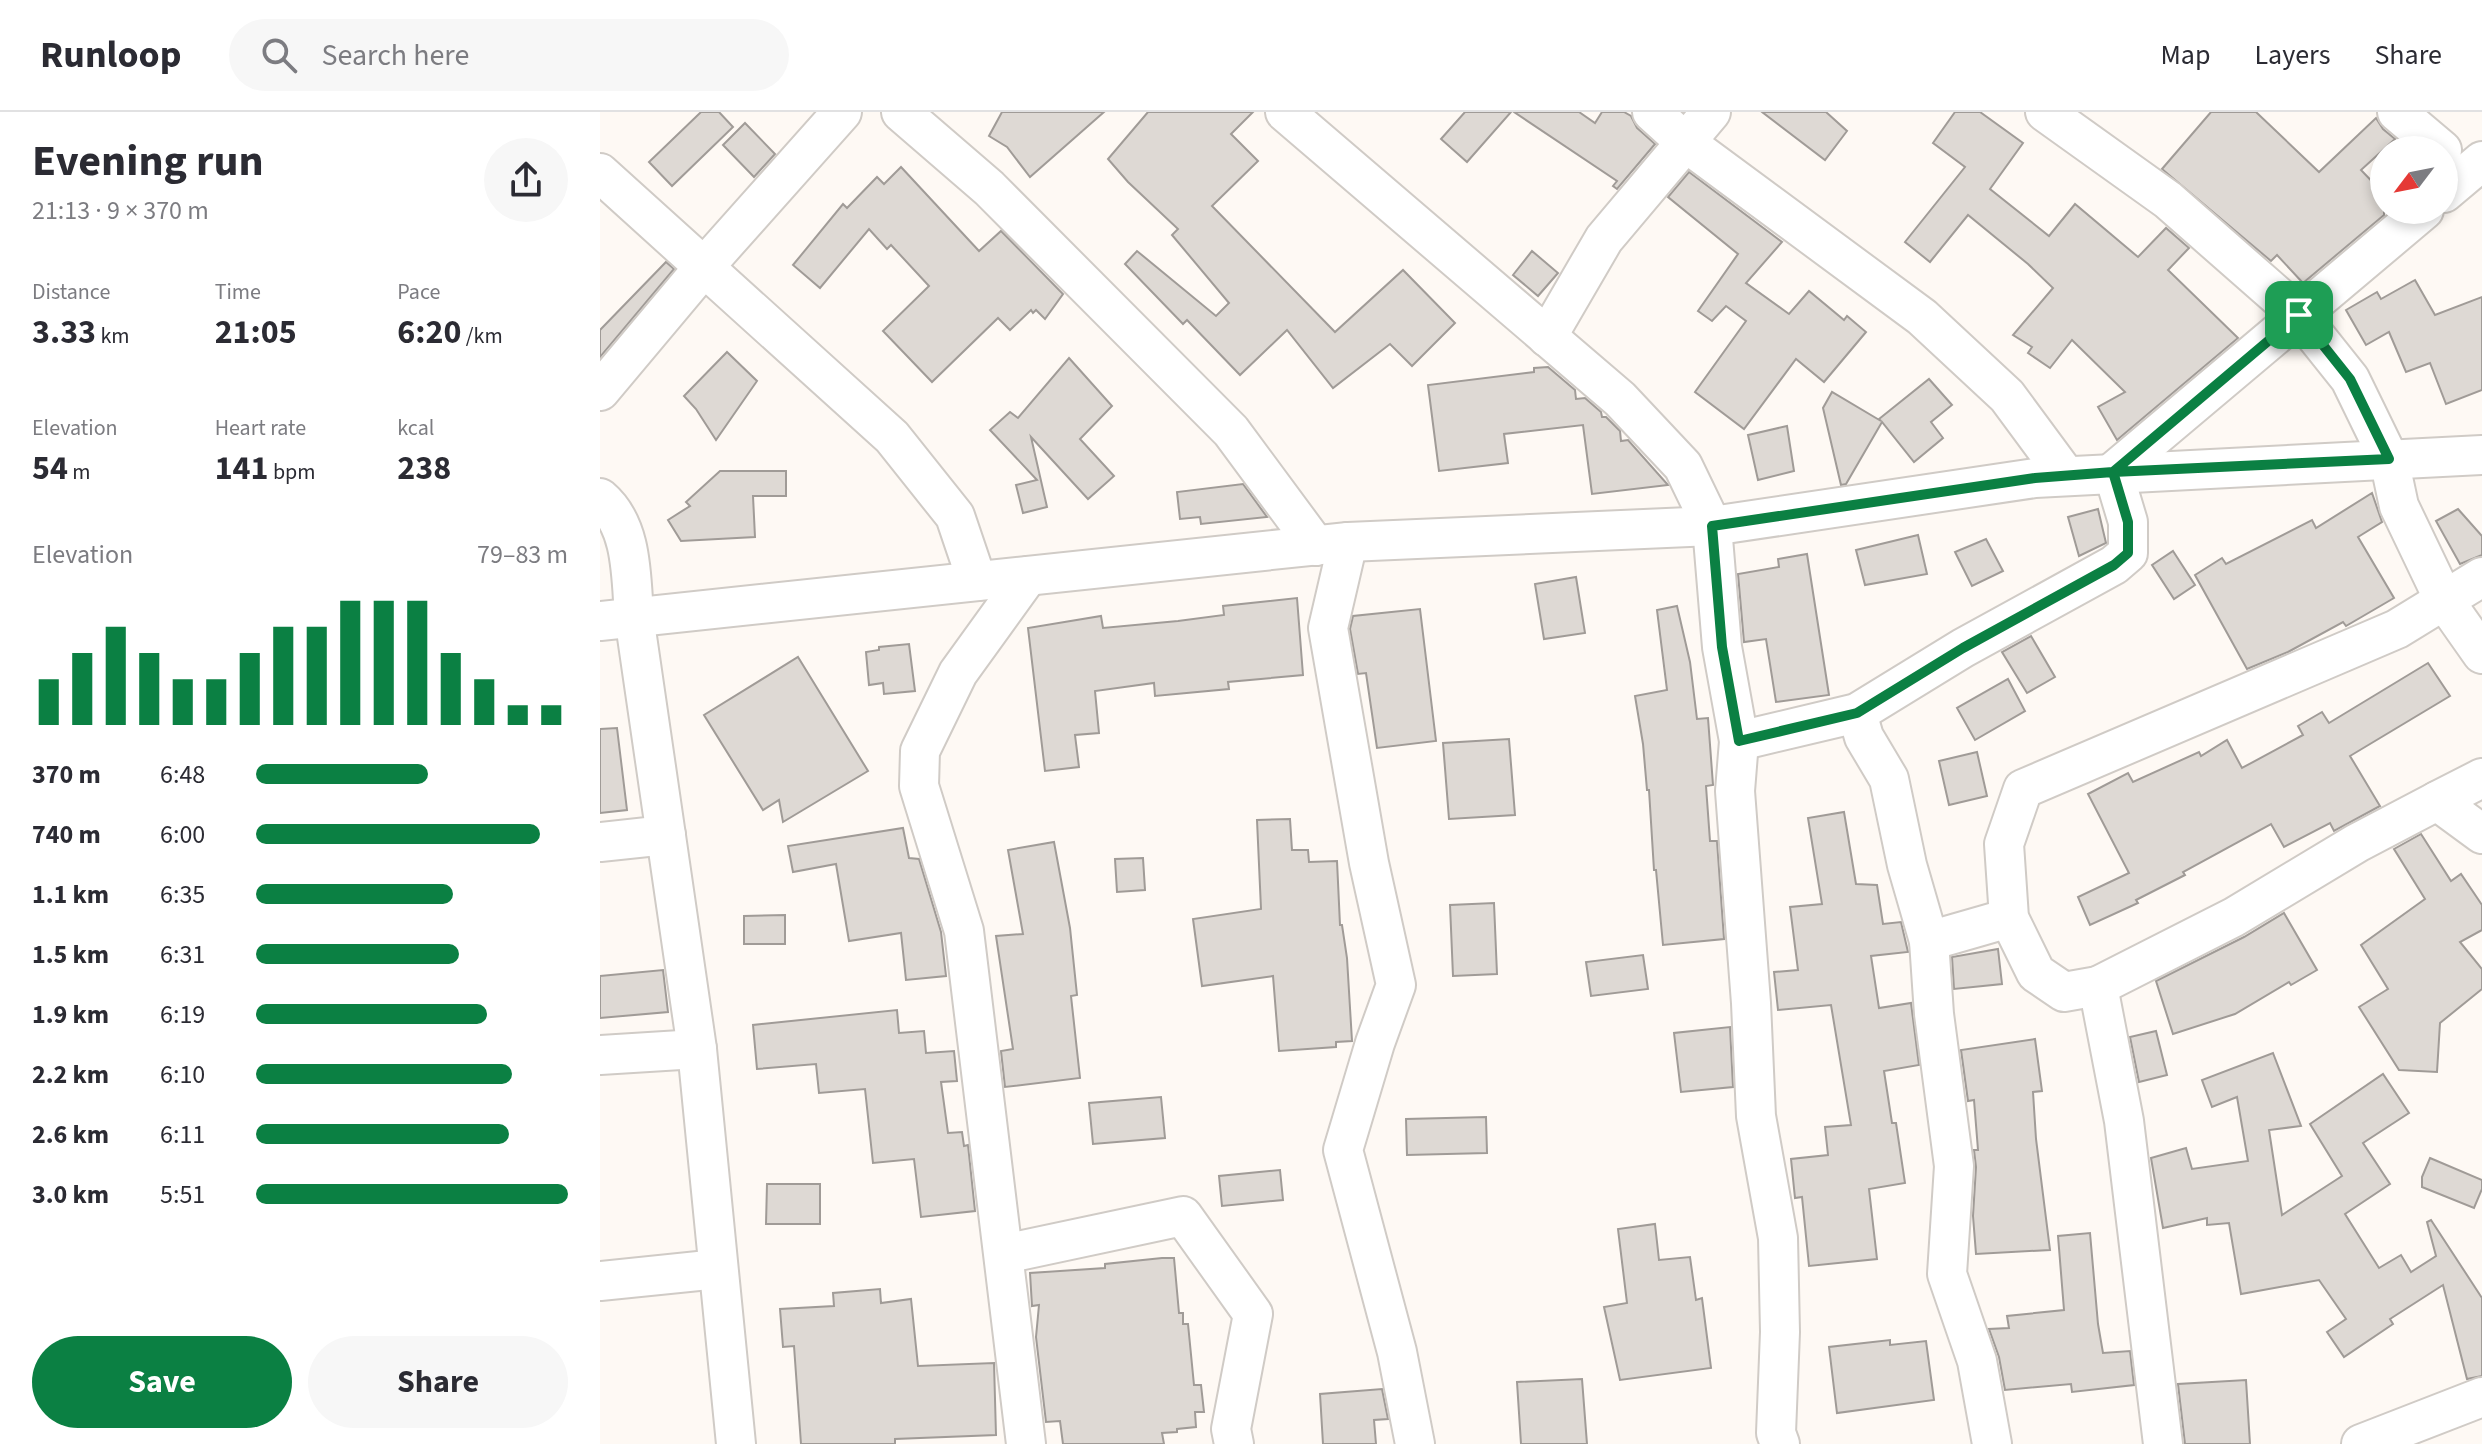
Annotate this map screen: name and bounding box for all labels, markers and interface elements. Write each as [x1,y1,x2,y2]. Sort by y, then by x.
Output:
search box [229,19,789,91]
text: Runloop [40,28,181,82]
icon: search [257,33,301,77]
text: Search here [321,34,469,77]
text: Map [2160,35,2210,75]
text: Layers [2254,35,2330,75]
text: Share [2374,35,2442,75]
text: Evening run [32,130,264,193]
north arrow [2370,136,2458,224]
map controls [2370,136,2458,224]
button: share [484,138,568,222]
text: 21:13 · 9 × 370 m [32,192,209,229]
text: Distance [32,276,110,308]
text: Time [215,276,261,308]
text: Pace [397,276,440,308]
pin [2265,281,2333,349]
icon: arrive [2277,293,2321,337]
text: 3.33 [32,308,96,357]
text: 21:05 [215,308,297,357]
text: 6:20 [397,308,461,357]
text: km [96,320,130,352]
text: /km [461,320,503,352]
text: Elevation [32,412,118,444]
text: Heart rate [215,412,306,444]
text: kcal [397,412,434,444]
text: 54 [32,444,68,493]
text: 141 [215,444,269,493]
text: 238 [397,444,451,493]
text: m [68,456,91,488]
text: bpm [269,456,316,488]
text: Elevation [32,536,133,573]
text: 79–83 m [477,536,568,573]
text: 370 m [32,756,101,793]
text: 6:48 [160,756,205,793]
text: 740 m [32,816,101,853]
text: 6:00 [160,816,205,853]
text: 1.1 km [32,876,109,913]
text: 6:35 [160,876,205,913]
text: 1.5 km [32,936,109,973]
text: 6:31 [160,936,205,973]
text: 1.9 km [32,996,109,1033]
text: 6:19 [160,996,205,1033]
text: 2.2 km [32,1056,109,1093]
text: 6:10 [160,1056,205,1093]
text: 2.6 km [32,1116,109,1153]
text: 6:11 [160,1116,205,1153]
text: 3.0 km [32,1176,109,1213]
text: 5:51 [160,1176,205,1213]
button: Save [32,1336,292,1428]
button: Share [308,1336,568,1428]

